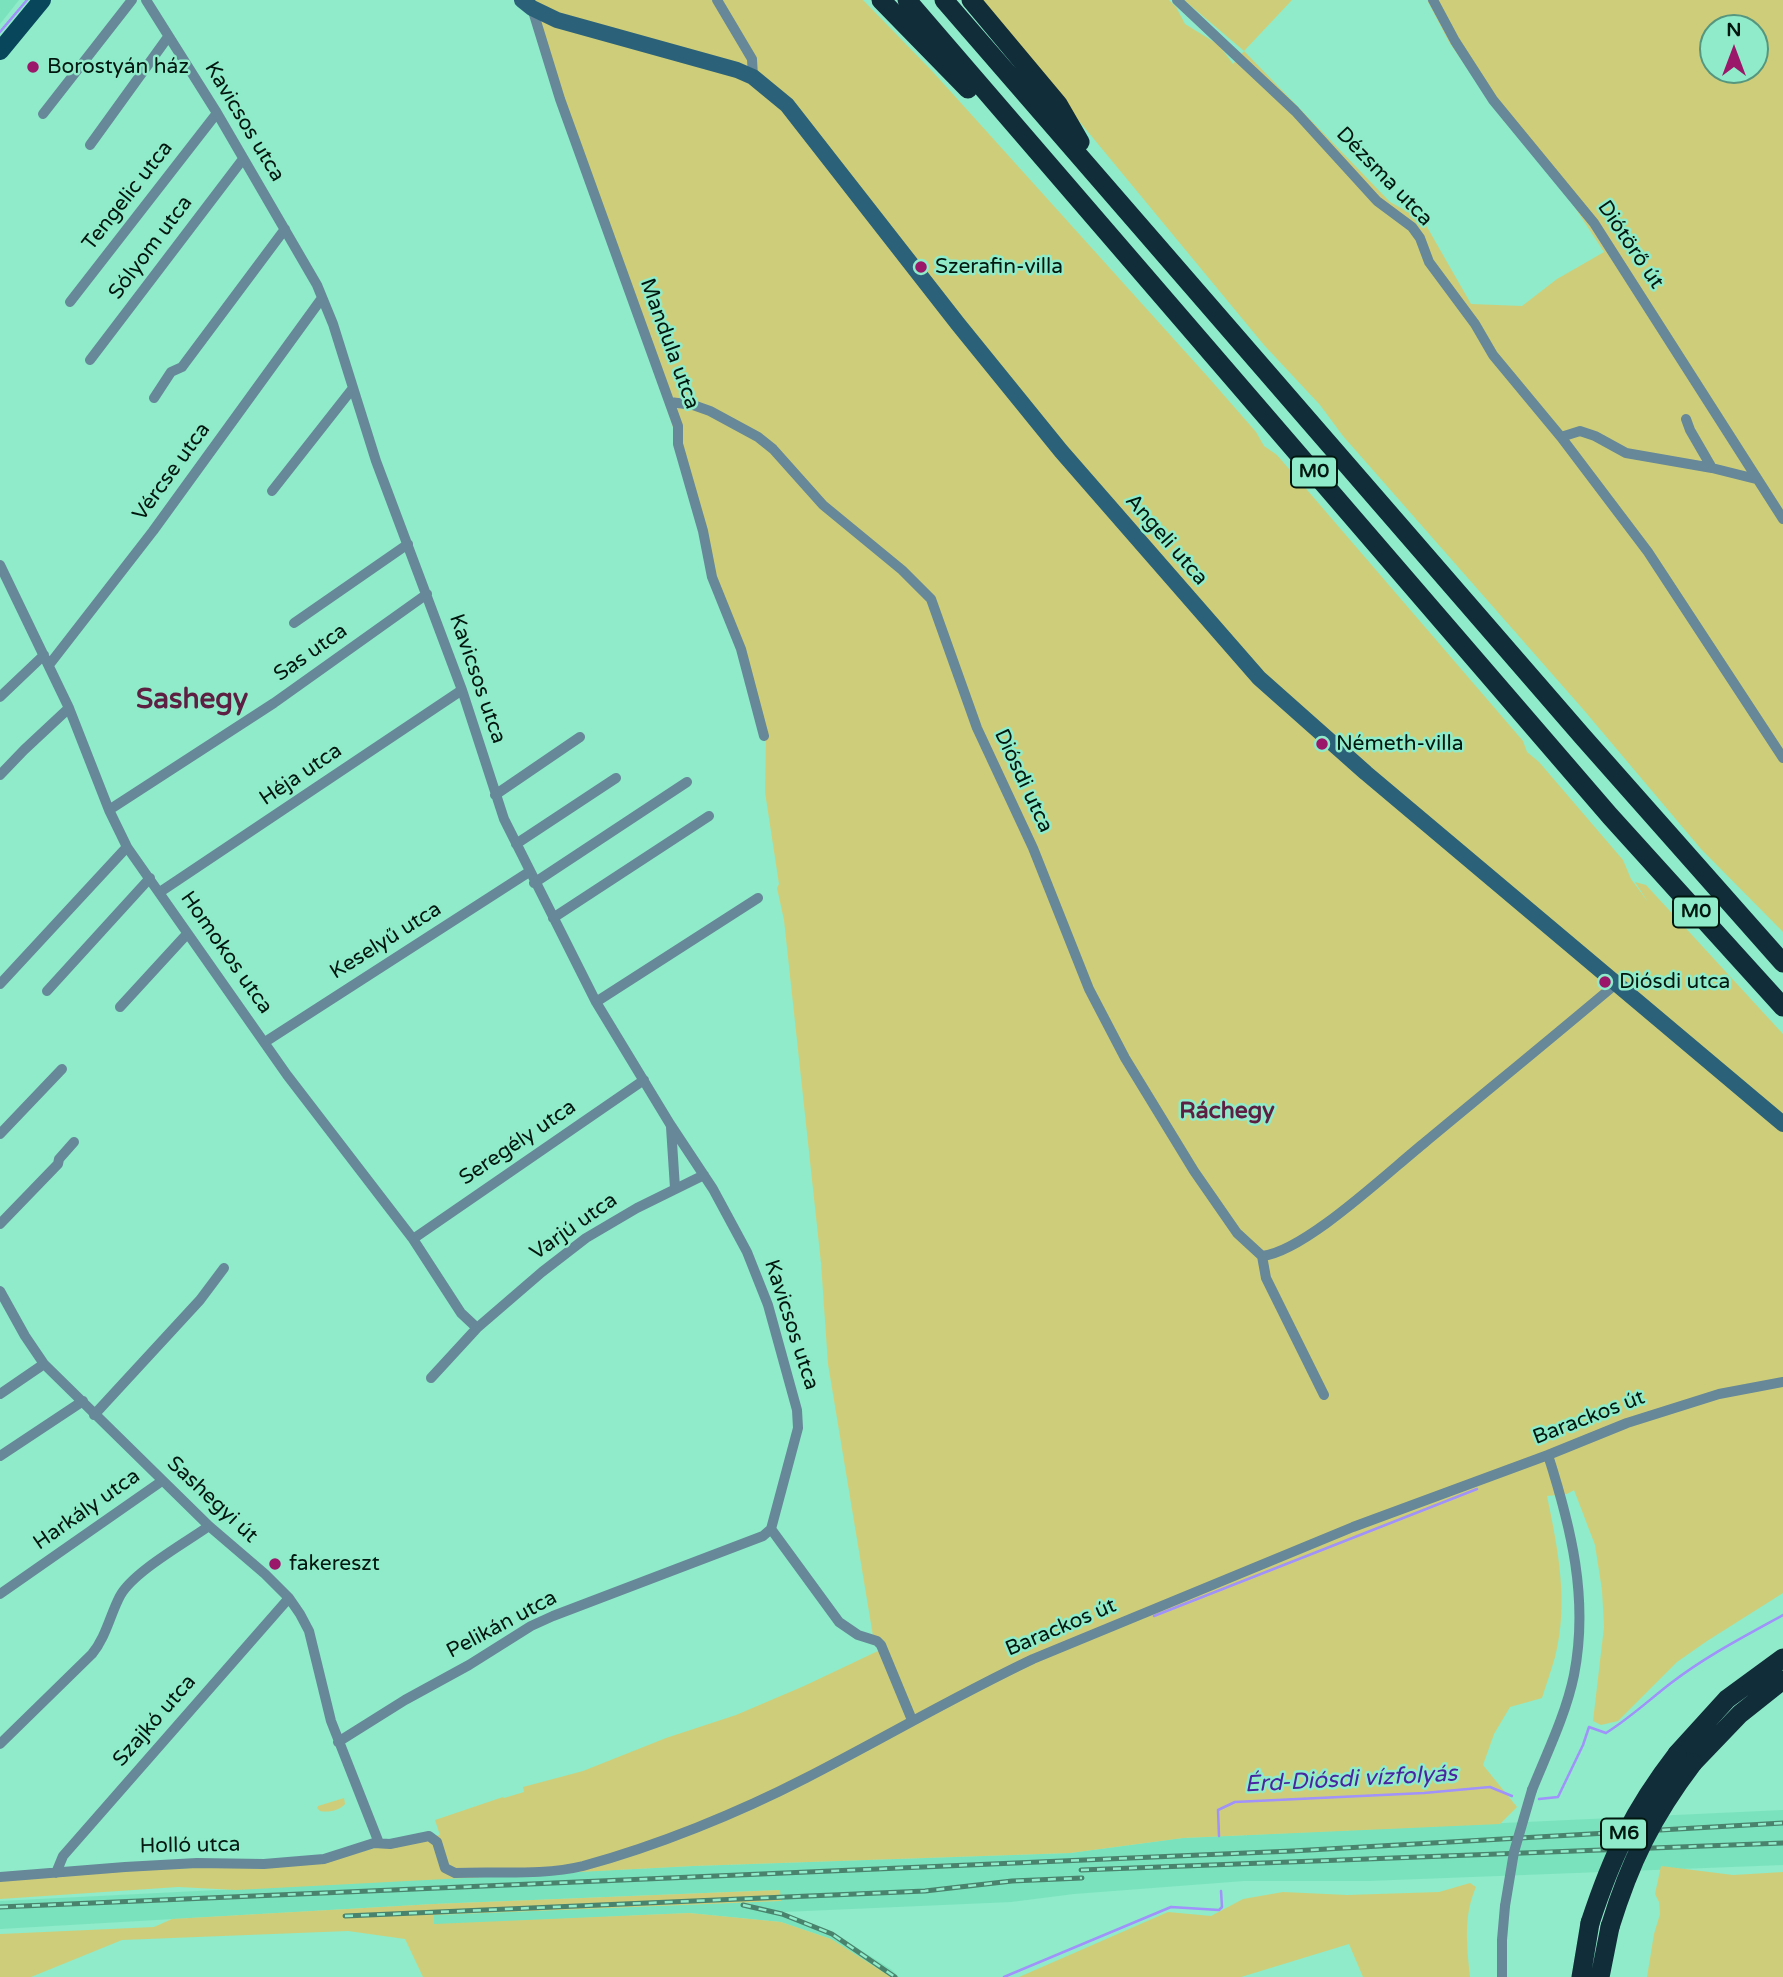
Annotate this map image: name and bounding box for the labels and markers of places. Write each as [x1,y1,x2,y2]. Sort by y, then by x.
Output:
place label: Borostyán ház [47,54,189,80]
marker: Borostyán ház [25,59,41,75]
place label: Szerafin-villa [935,254,1063,280]
marker: Szerafin-villa [913,259,929,275]
place label: Németh-villa [1336,731,1463,757]
marker: Németh-villa [1314,736,1330,752]
place label: Diósdi utca [1619,969,1730,995]
marker: Diósdi utca [1597,974,1613,990]
place label: fakereszt [289,1551,380,1577]
marker: fakereszt [267,1556,283,1572]

